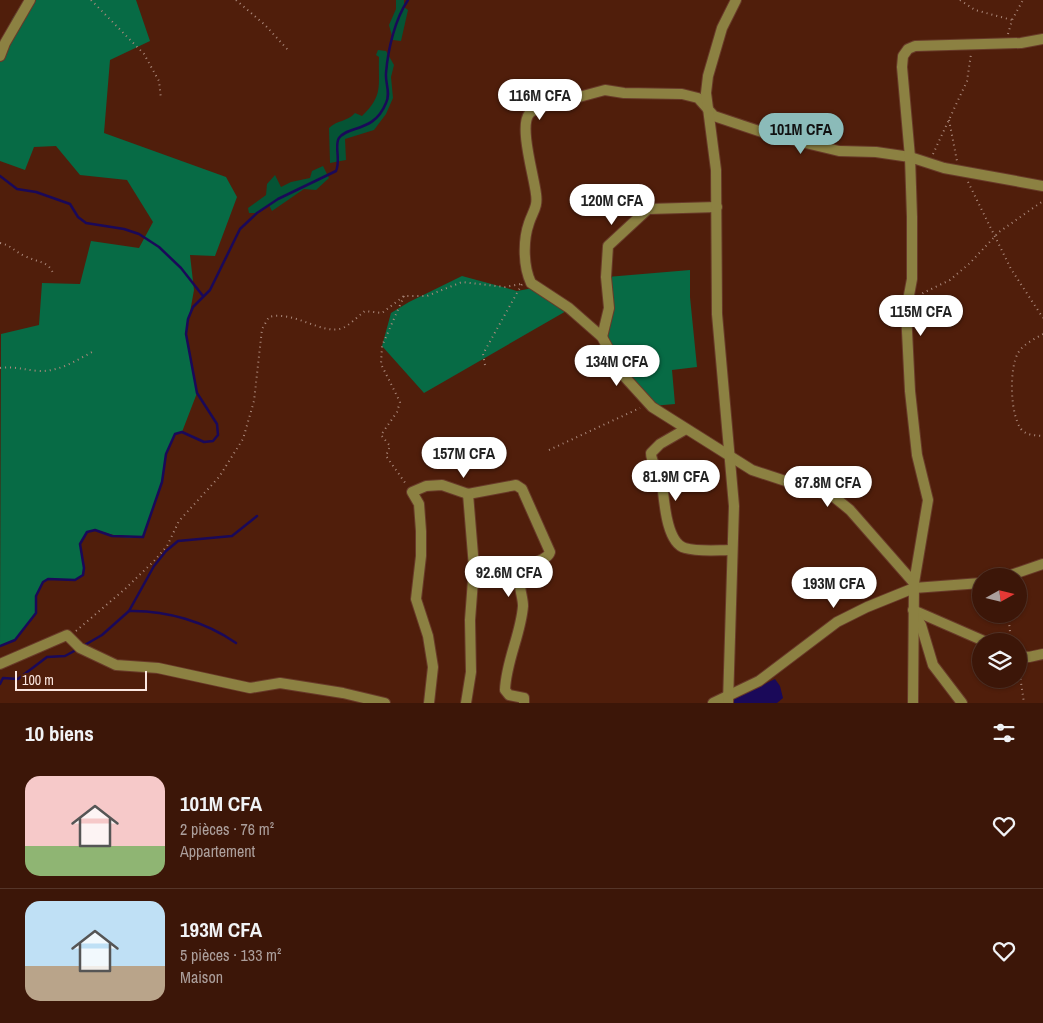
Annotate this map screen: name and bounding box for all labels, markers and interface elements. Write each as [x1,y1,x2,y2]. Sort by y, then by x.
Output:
pin: 116M CFA [488,78,592,121]
text: 116M CFA [509,84,571,106]
pin: 101M CFA [749,112,853,155]
text: 101M CFA [770,118,832,140]
pin: 120M CFA [560,184,664,226]
text: 120M CFA [581,189,643,211]
pin: 115M CFA [869,294,973,337]
text: 115M CFA [890,300,952,322]
pin: 134M CFA [565,344,669,387]
text: 134M CFA [586,350,648,372]
pin: 157M CFA [412,436,516,479]
text: 157M CFA [433,442,495,464]
pin: 81.9M CFA [619,460,733,502]
text: 81.9M CFA [643,465,709,487]
pin: 87.8M CFA [771,466,885,508]
text: 87.8M CFA [795,471,861,493]
pin: 92.6M CFA [452,556,566,598]
text: 92.6M CFA [476,561,542,583]
pin: 193M CFA [782,566,886,609]
north arrow [972,568,1028,622]
map controls [972,568,1027,688]
text: 193M CFA [803,572,865,594]
button: layers [972,633,1027,688]
scale bar [15,668,148,691]
text: 100 m [22,671,54,689]
text: 10 biens [25,719,94,748]
icon: filters [990,719,1018,747]
text: 101M CFA [180,789,262,818]
icon: home [65,796,125,856]
icon: heart [990,812,1018,840]
text: 2 pièces · 76 m² [180,818,274,840]
text: Appartement [180,840,255,862]
text: 193M CFA [180,915,262,944]
icon: home [65,921,125,981]
icon: heart [990,937,1018,965]
text: 5 pièces · 133 m² [180,944,281,966]
text: Maison [180,966,223,988]

